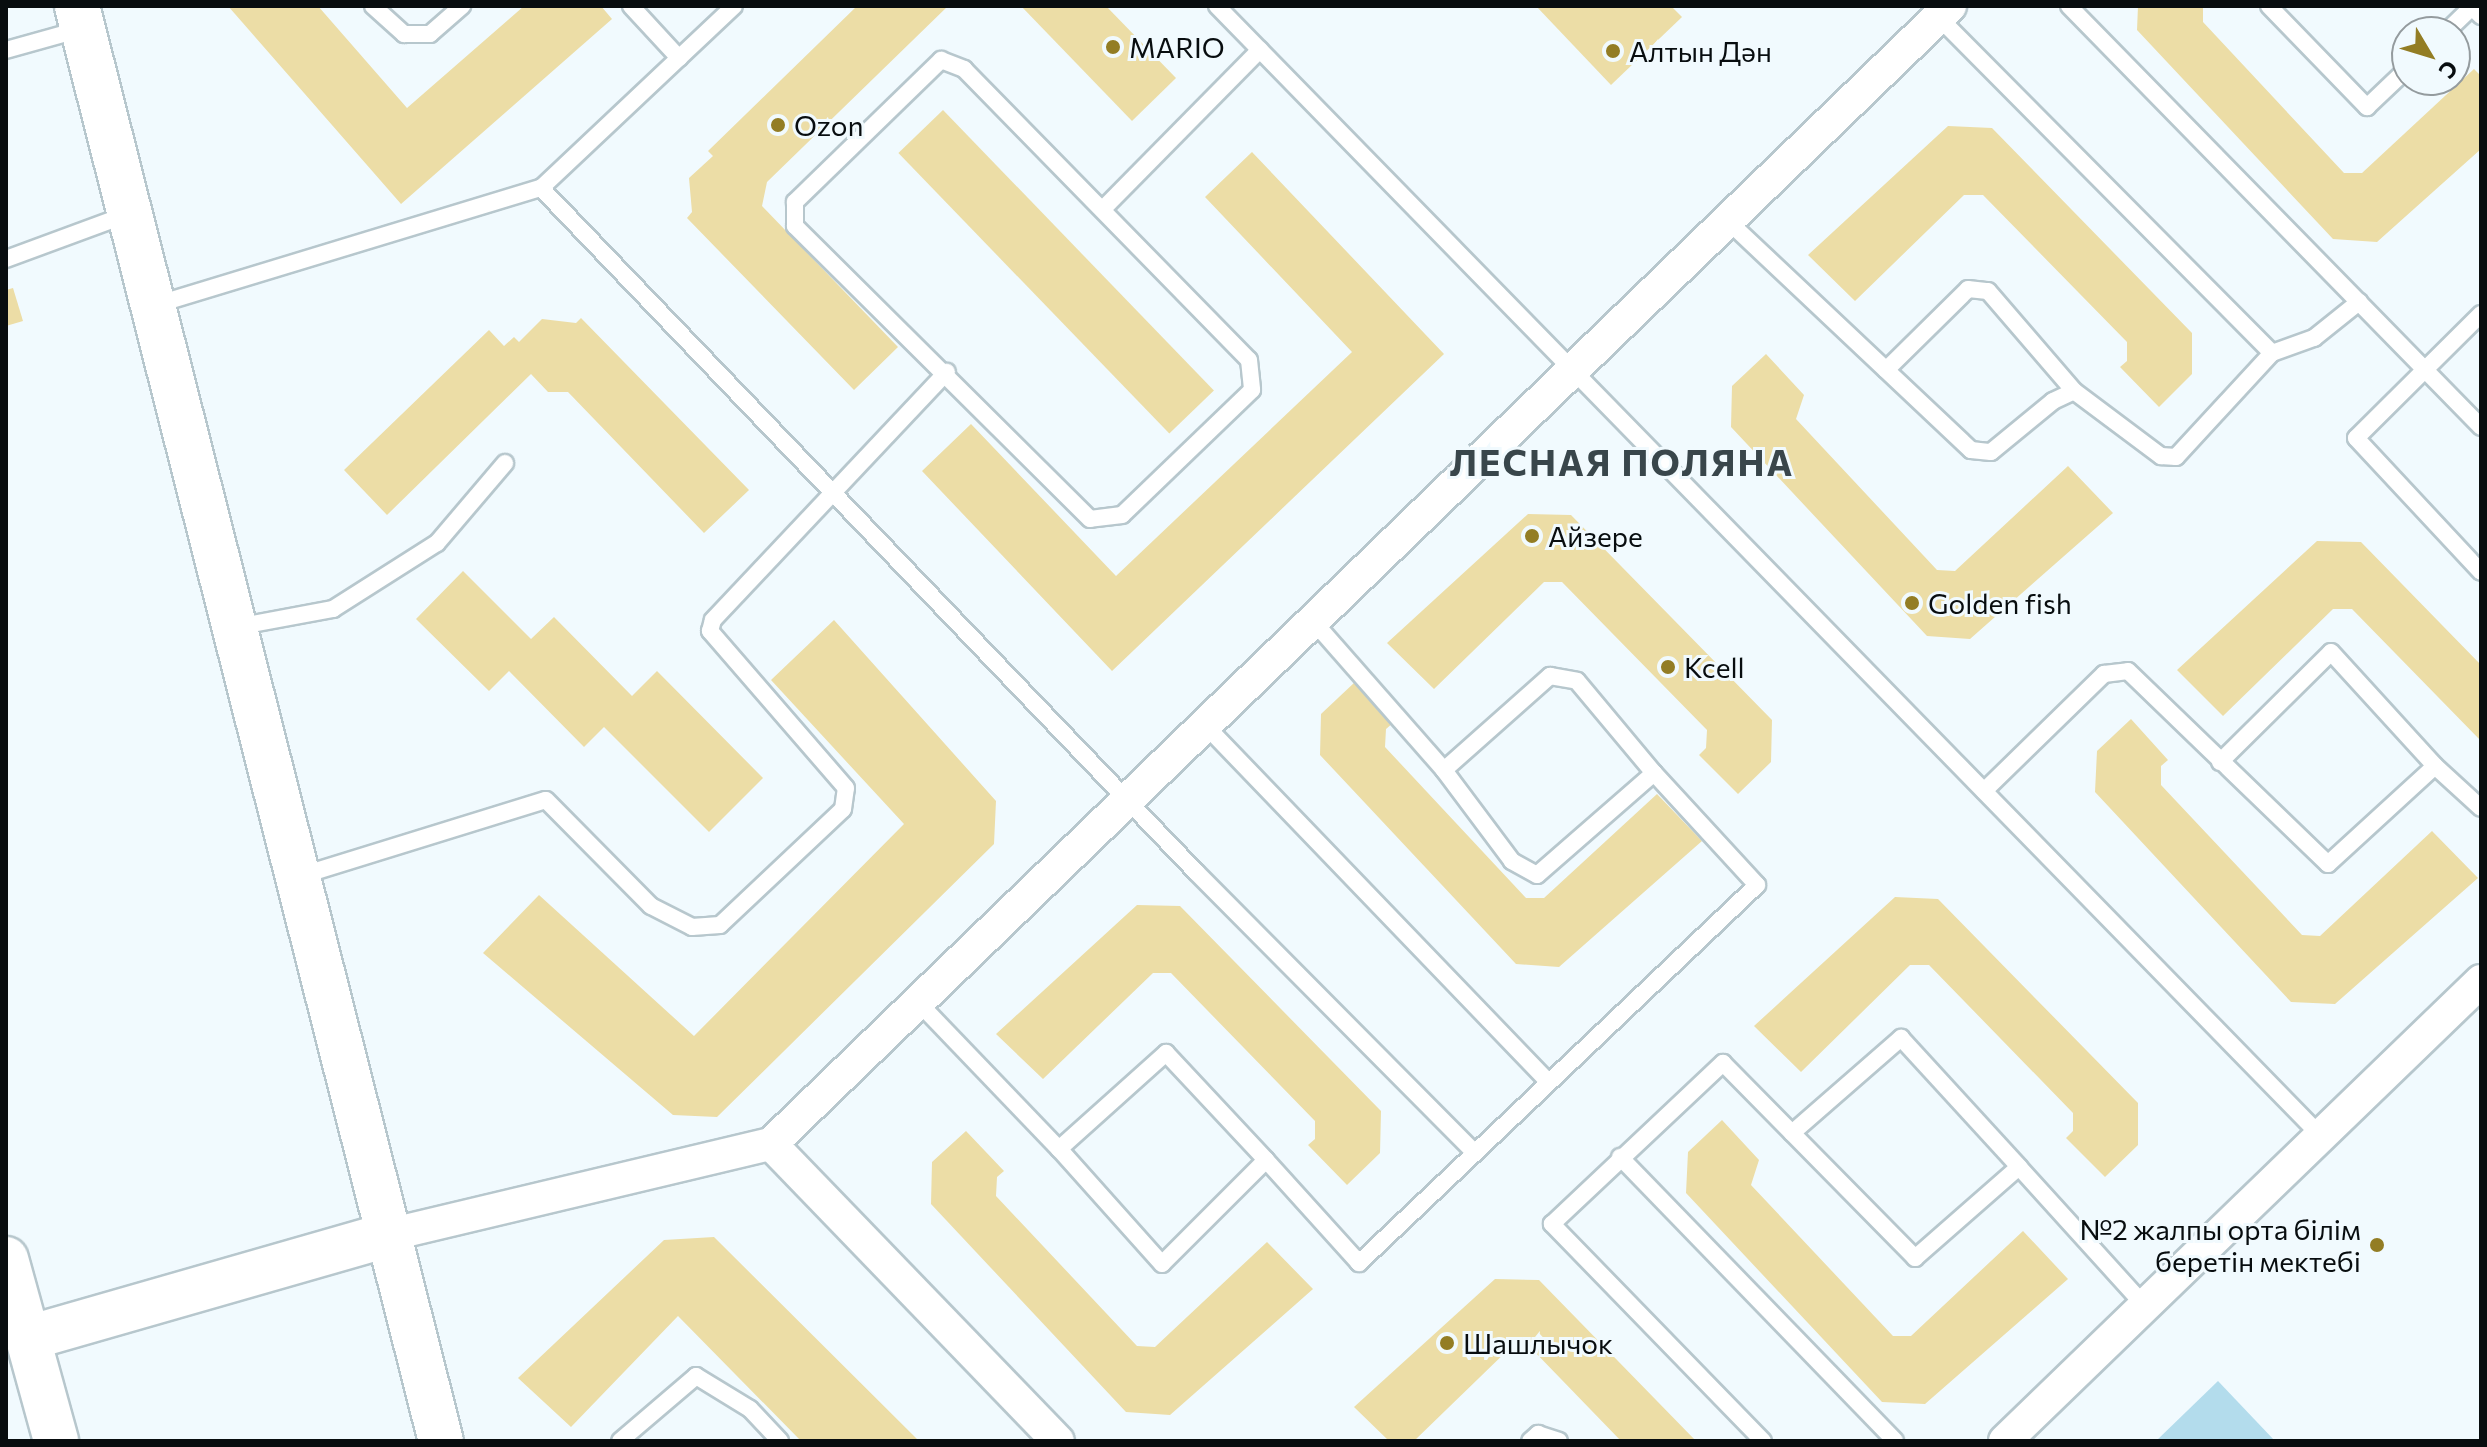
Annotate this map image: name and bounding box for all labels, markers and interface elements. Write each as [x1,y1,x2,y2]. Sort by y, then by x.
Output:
north arrow [2391,16,2471,96]
place label: MARIO [1129,30,1225,64]
place label: Алтын Дән [1629,34,1772,68]
marker: MARIO [1104,38,1122,56]
marker: Алтын Дән [1604,42,1622,60]
text: С [2433,56,2464,84]
place label: Ozon [794,108,864,142]
marker: Ozon [769,116,787,134]
district label: ЛЕСНАЯ ПОЛЯНА [1450,440,1794,484]
place label: Айзере [1548,519,1643,553]
marker: Айзере [1523,527,1541,545]
place label: Golden fish [1928,586,2072,620]
marker: Golden fish [1903,594,1921,612]
place label: Kcell [1684,650,1745,684]
marker: Kcell [1659,658,1677,676]
place label: №2 жалпы орта білім беретін мектебі [2079,1212,2361,1278]
marker: №2 жалпы орта білім беретін мектебі [2368,1236,2386,1254]
place label: Шашлычок [1463,1326,1613,1360]
marker: Шашлычок [1438,1334,1456,1352]

